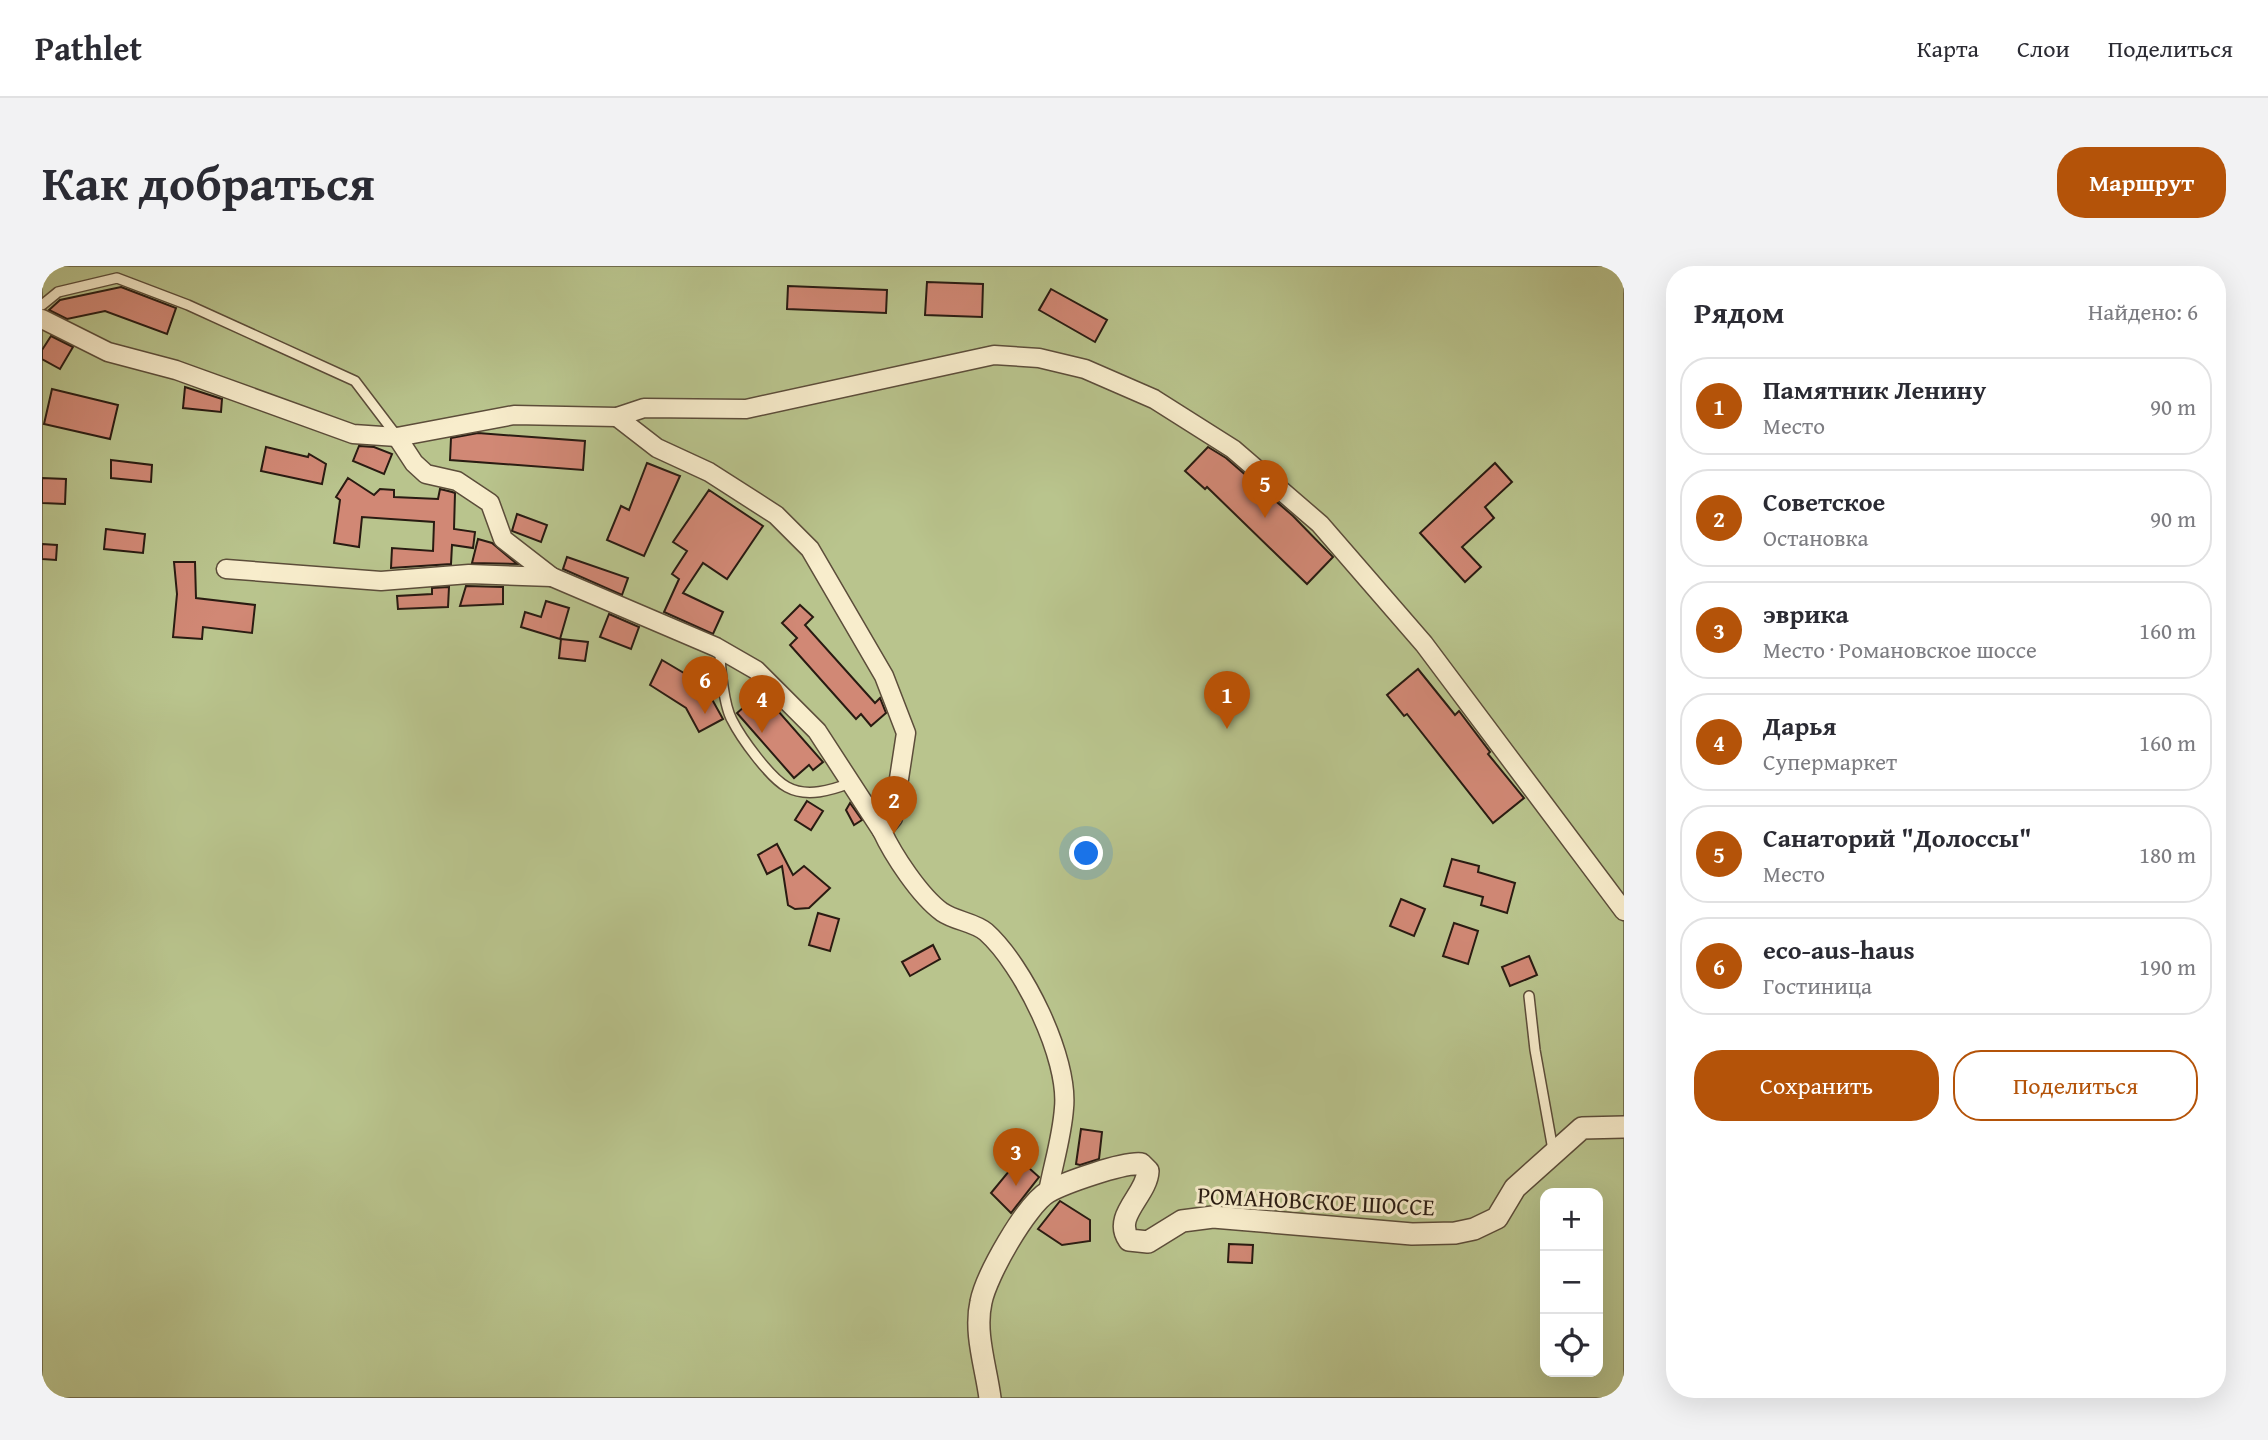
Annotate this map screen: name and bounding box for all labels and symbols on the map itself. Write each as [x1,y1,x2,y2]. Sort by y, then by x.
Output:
pin: 5 [1242,460,1288,518]
pin: 6 [682,656,728,714]
pin: 1 [1204,671,1250,729]
pin: 4 [739,675,785,733]
pin: 2 [871,776,917,834]
your location [1069,836,1103,870]
pin: 3 [993,1128,1039,1186]
street label: РОМАНОВСКОЕ ШОССЕ [1196,1177,1436,1225]

